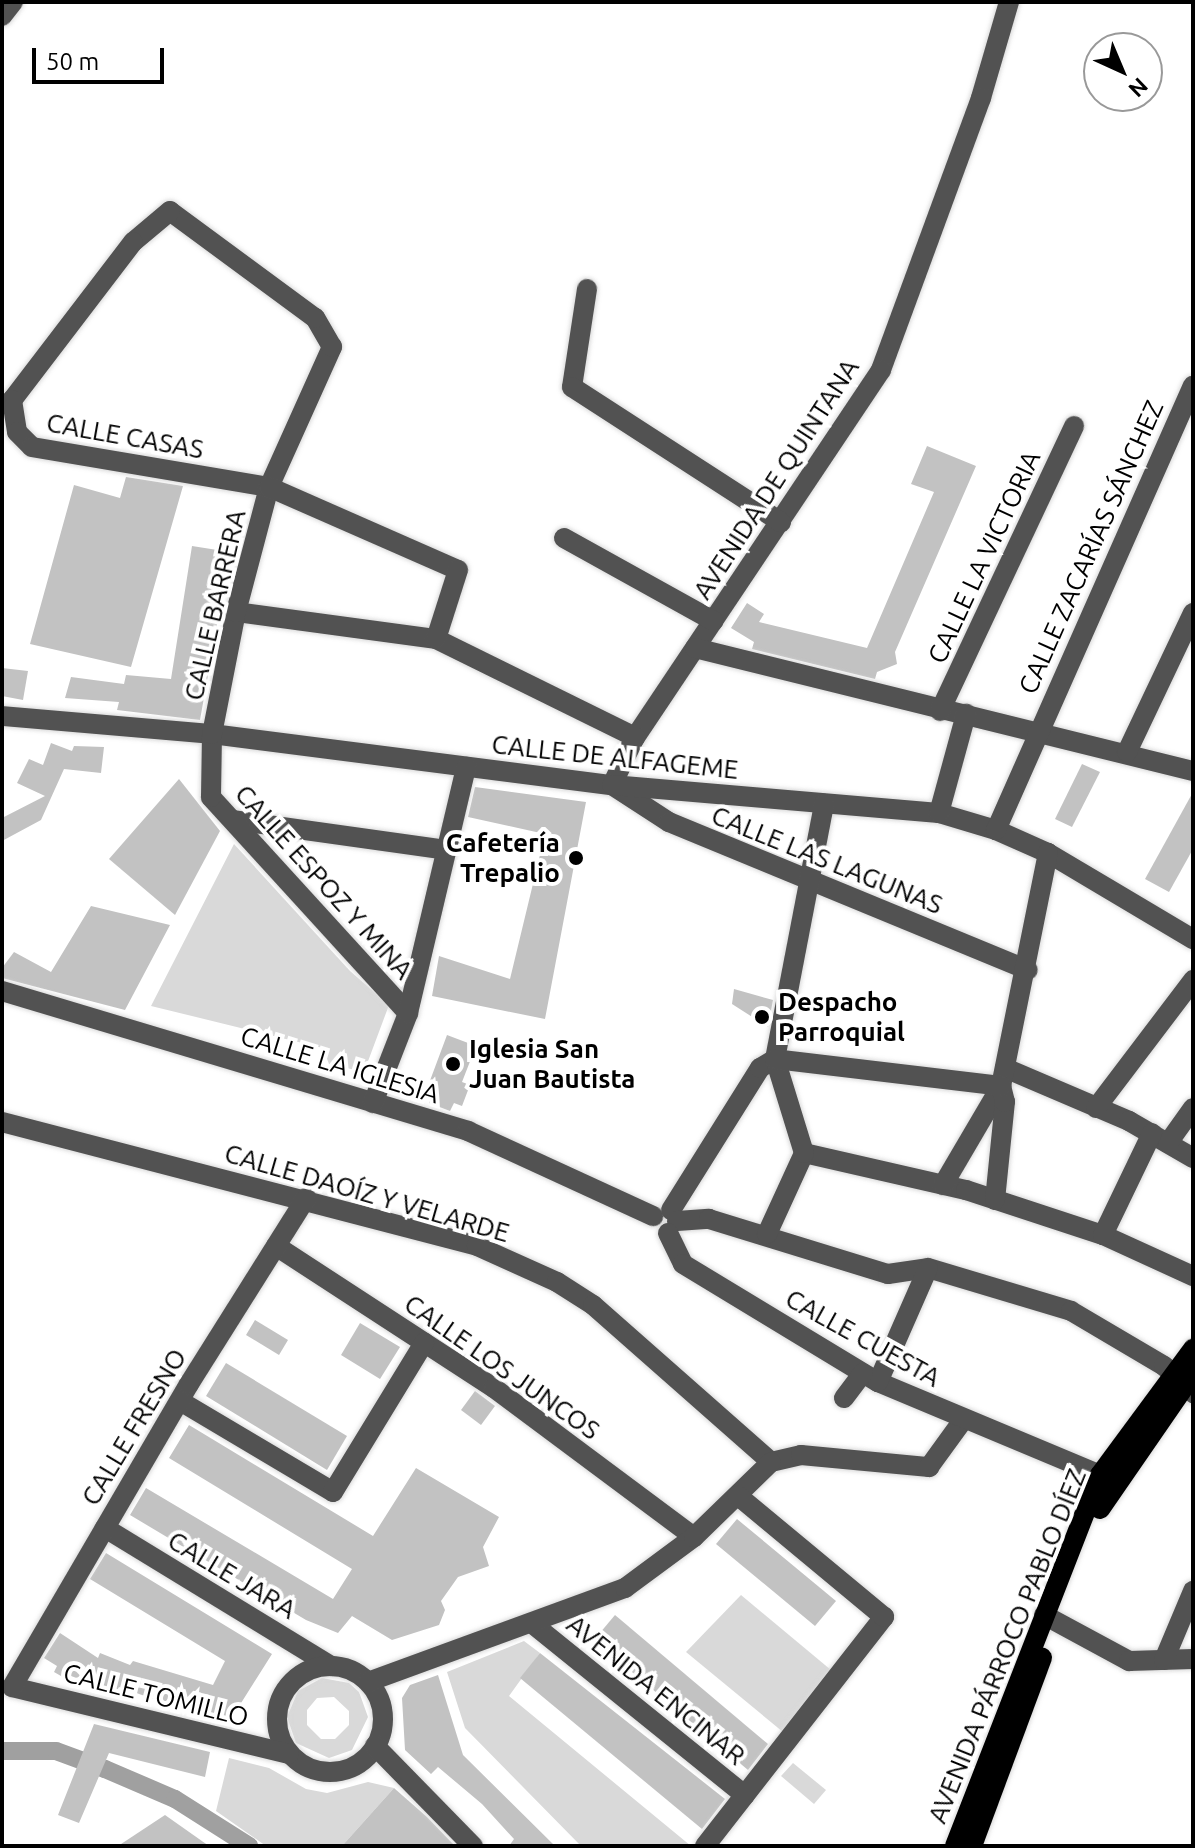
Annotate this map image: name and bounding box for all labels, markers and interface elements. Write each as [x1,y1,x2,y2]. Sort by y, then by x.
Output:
scale bar [36,32,168,82]
north arrow [1083,32,1163,112]
text: 50 m [46,48,99,75]
text: N [1124,73,1153,103]
street label: AVENIDA DE QUINTANA [687,353,865,605]
street label: CALLE ZACARÍAS SÁNCHEZ [1012,395,1170,699]
street label: CALLE CASAS [44,407,206,465]
street label: CALLE LA VICTORIA [921,446,1047,668]
street label: CALLE BARRERA [178,507,252,703]
street label: CALLE DE ALFAGEME [490,729,740,785]
street label: CALLE ESPOZ Y MINA [229,778,419,986]
street label: CALLE LAS LAGUNAS [707,799,947,921]
place label: Cafetería Trepalio [446,827,560,888]
marker: Cafetería Trepalio [567,849,585,867]
place label: Despacho Parroquial [778,986,905,1048]
marker: Despacho Parroquial [753,1008,771,1026]
street label: CALLE LA IGLESIA [237,1020,443,1110]
place label: Iglesia San Juan Bautista [469,1033,635,1094]
marker: Iglesia San Juan Bautista [444,1055,462,1073]
street label: CALLE DAOÍZ Y VELARDE [221,1137,513,1249]
street label: CALLE CUESTA [780,1283,946,1393]
street label: CALLE LOS JUNCOS [398,1288,606,1446]
street label: CALLE FRESNO [75,1343,193,1511]
street label: AVENIDA PÁRROCO PABLO DÍEZ [921,1464,1093,1828]
street label: CALLE JARA [162,1525,302,1625]
street label: AVENIDA ENCINAR [561,1609,751,1771]
street label: CALLE TOMILLO [60,1657,252,1733]

